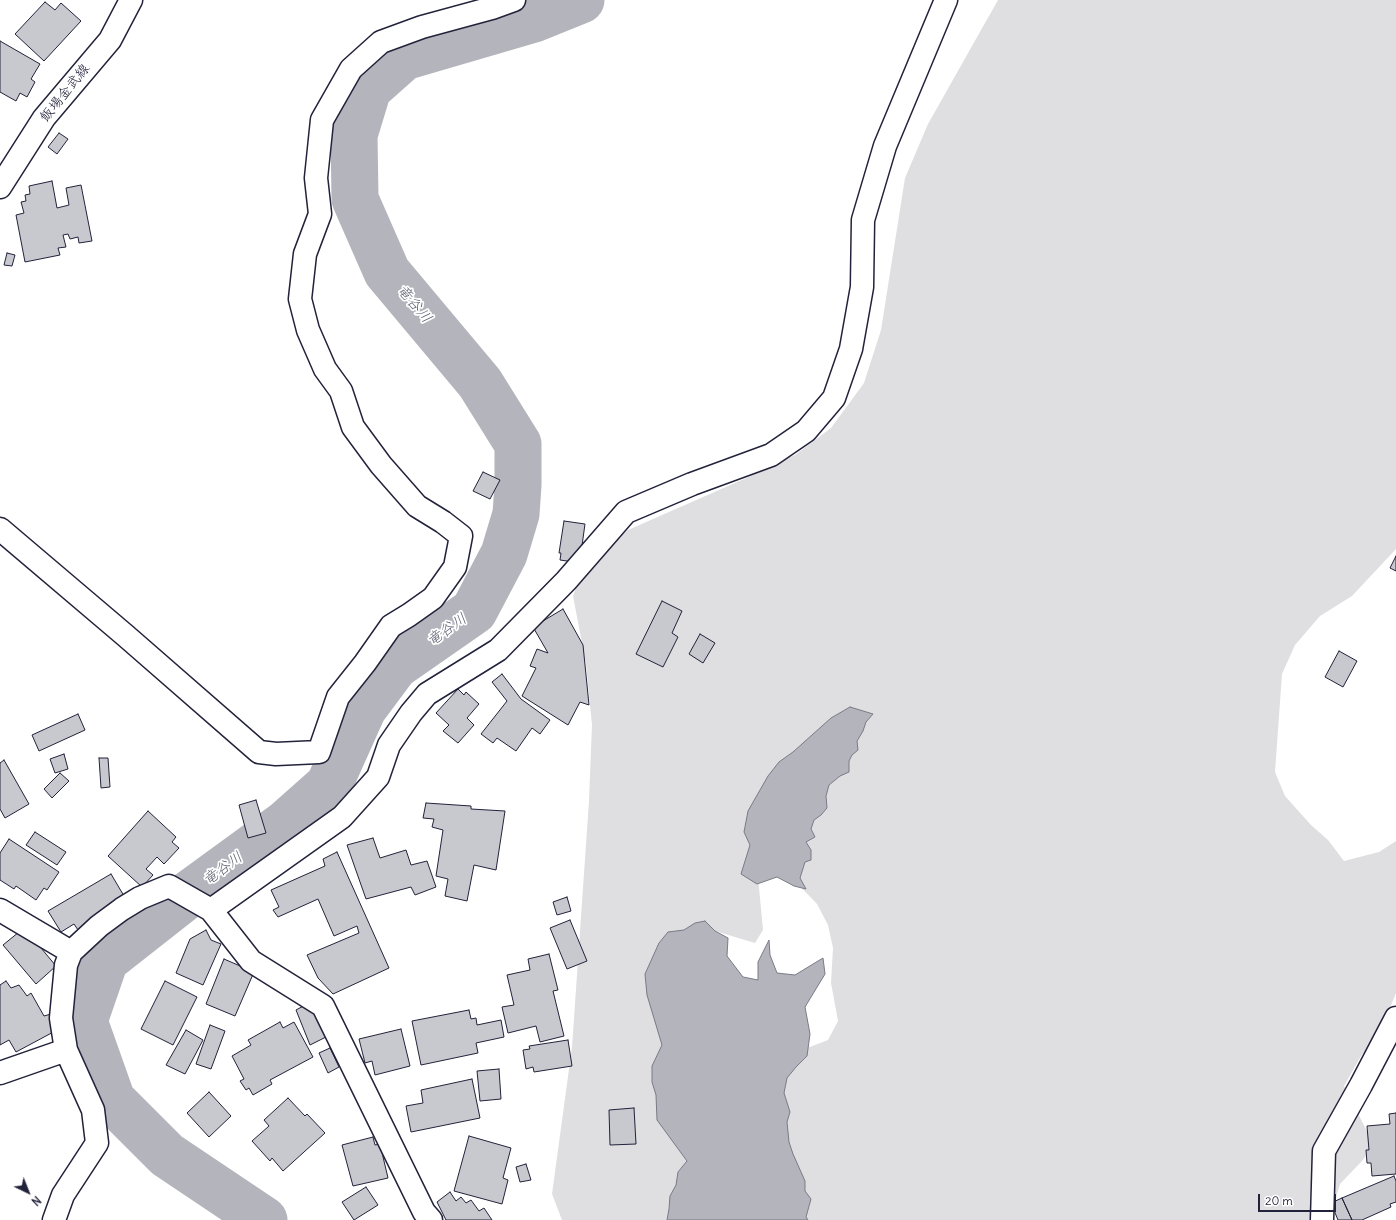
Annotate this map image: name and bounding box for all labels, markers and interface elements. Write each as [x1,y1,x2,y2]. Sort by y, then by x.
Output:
street label: 飯場金武線 [36,61,94,125]
water label: 竜谷川 [393,281,435,327]
water label: 竜谷川 [423,610,471,650]
water label: 竜谷川 [200,848,246,890]
north arrow [8,1172,48,1212]
scale bar [1260,1186,1338,1212]
text: N [29,1193,44,1208]
text: 20 m [1265,1193,1293,1208]

